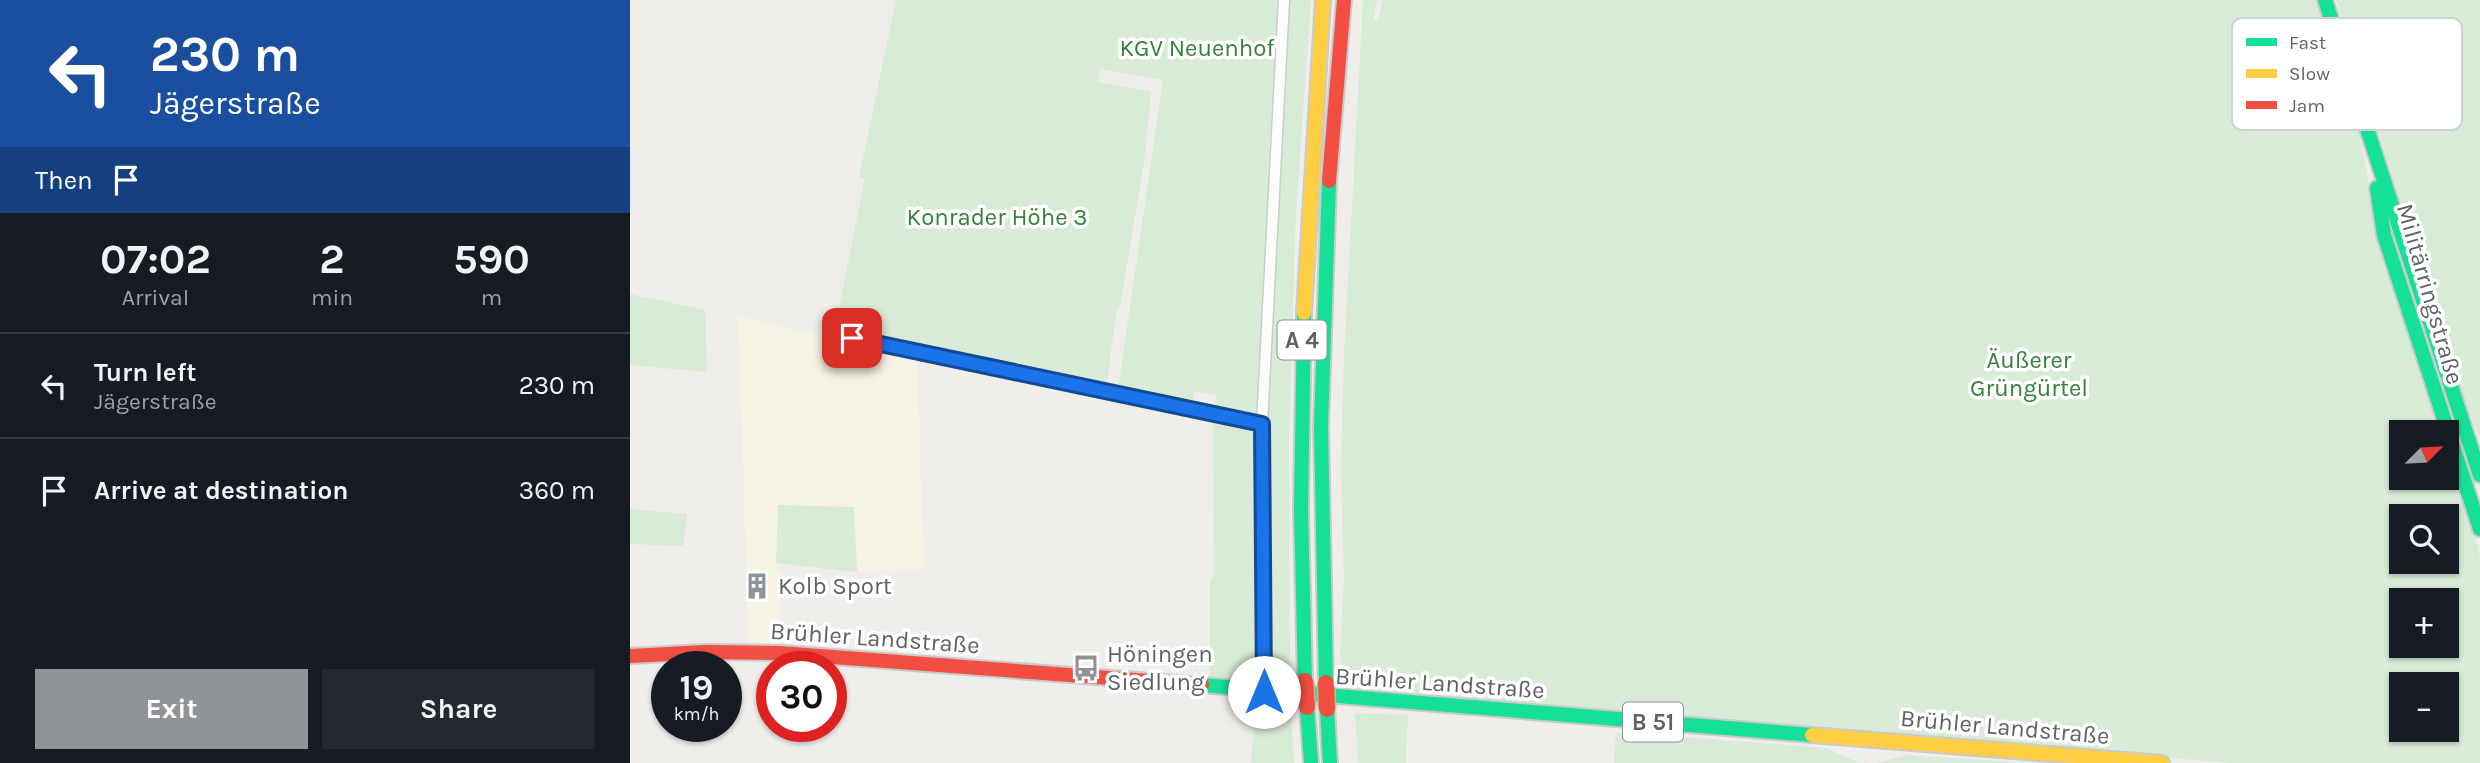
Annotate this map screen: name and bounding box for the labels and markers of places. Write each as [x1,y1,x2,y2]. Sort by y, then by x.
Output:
pin [822,308,882,368]
building icon: Kolb Sport [742,571,772,601]
place label: Kolb Sport [778,572,892,600]
place label: Höningen Siedlung [1107,640,1213,696]
bus stop icon: Höningen Siedlung [1071,653,1101,683]

